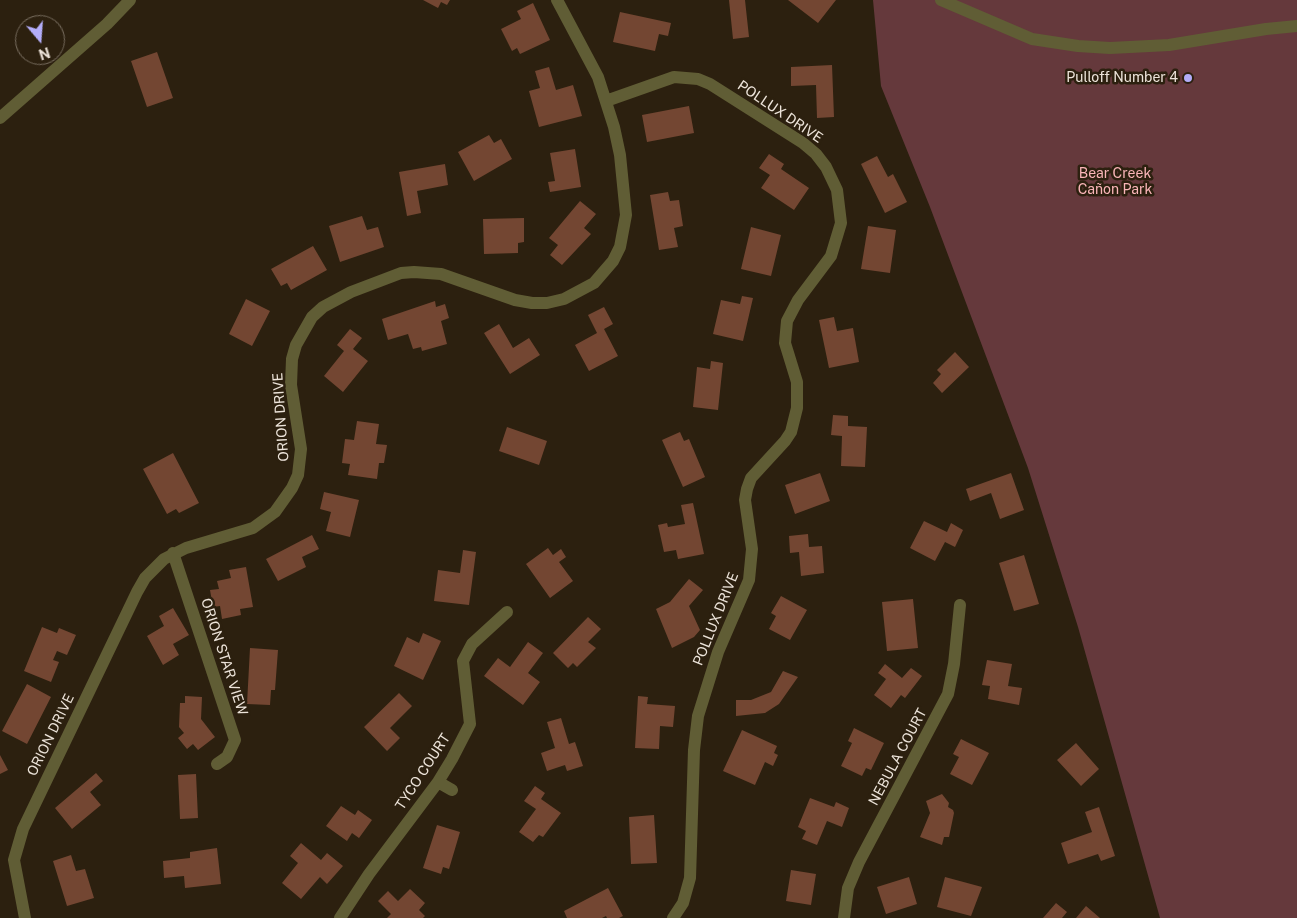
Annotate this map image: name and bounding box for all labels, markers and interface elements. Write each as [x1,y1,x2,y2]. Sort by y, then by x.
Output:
north arrow [15,15,65,65]
text: N [37,44,52,63]
place label: Pulloff Number 4 [1066,70,1178,86]
marker: Pulloff Number 4 [1182,72,1194,84]
street label: POLLUX DRIVE [734,77,826,147]
park label: Bear Creek Cañon Park [1078,166,1152,198]
street label: ORION DRIVE [270,372,292,462]
street label: POLLUX DRIVE [690,570,742,668]
street label: ORION STAR VIEW [197,596,251,718]
street label: ORION DRIVE [24,691,78,779]
street label: NEBULA COURT [865,706,931,808]
street label: TYCO COURT [392,731,454,813]

